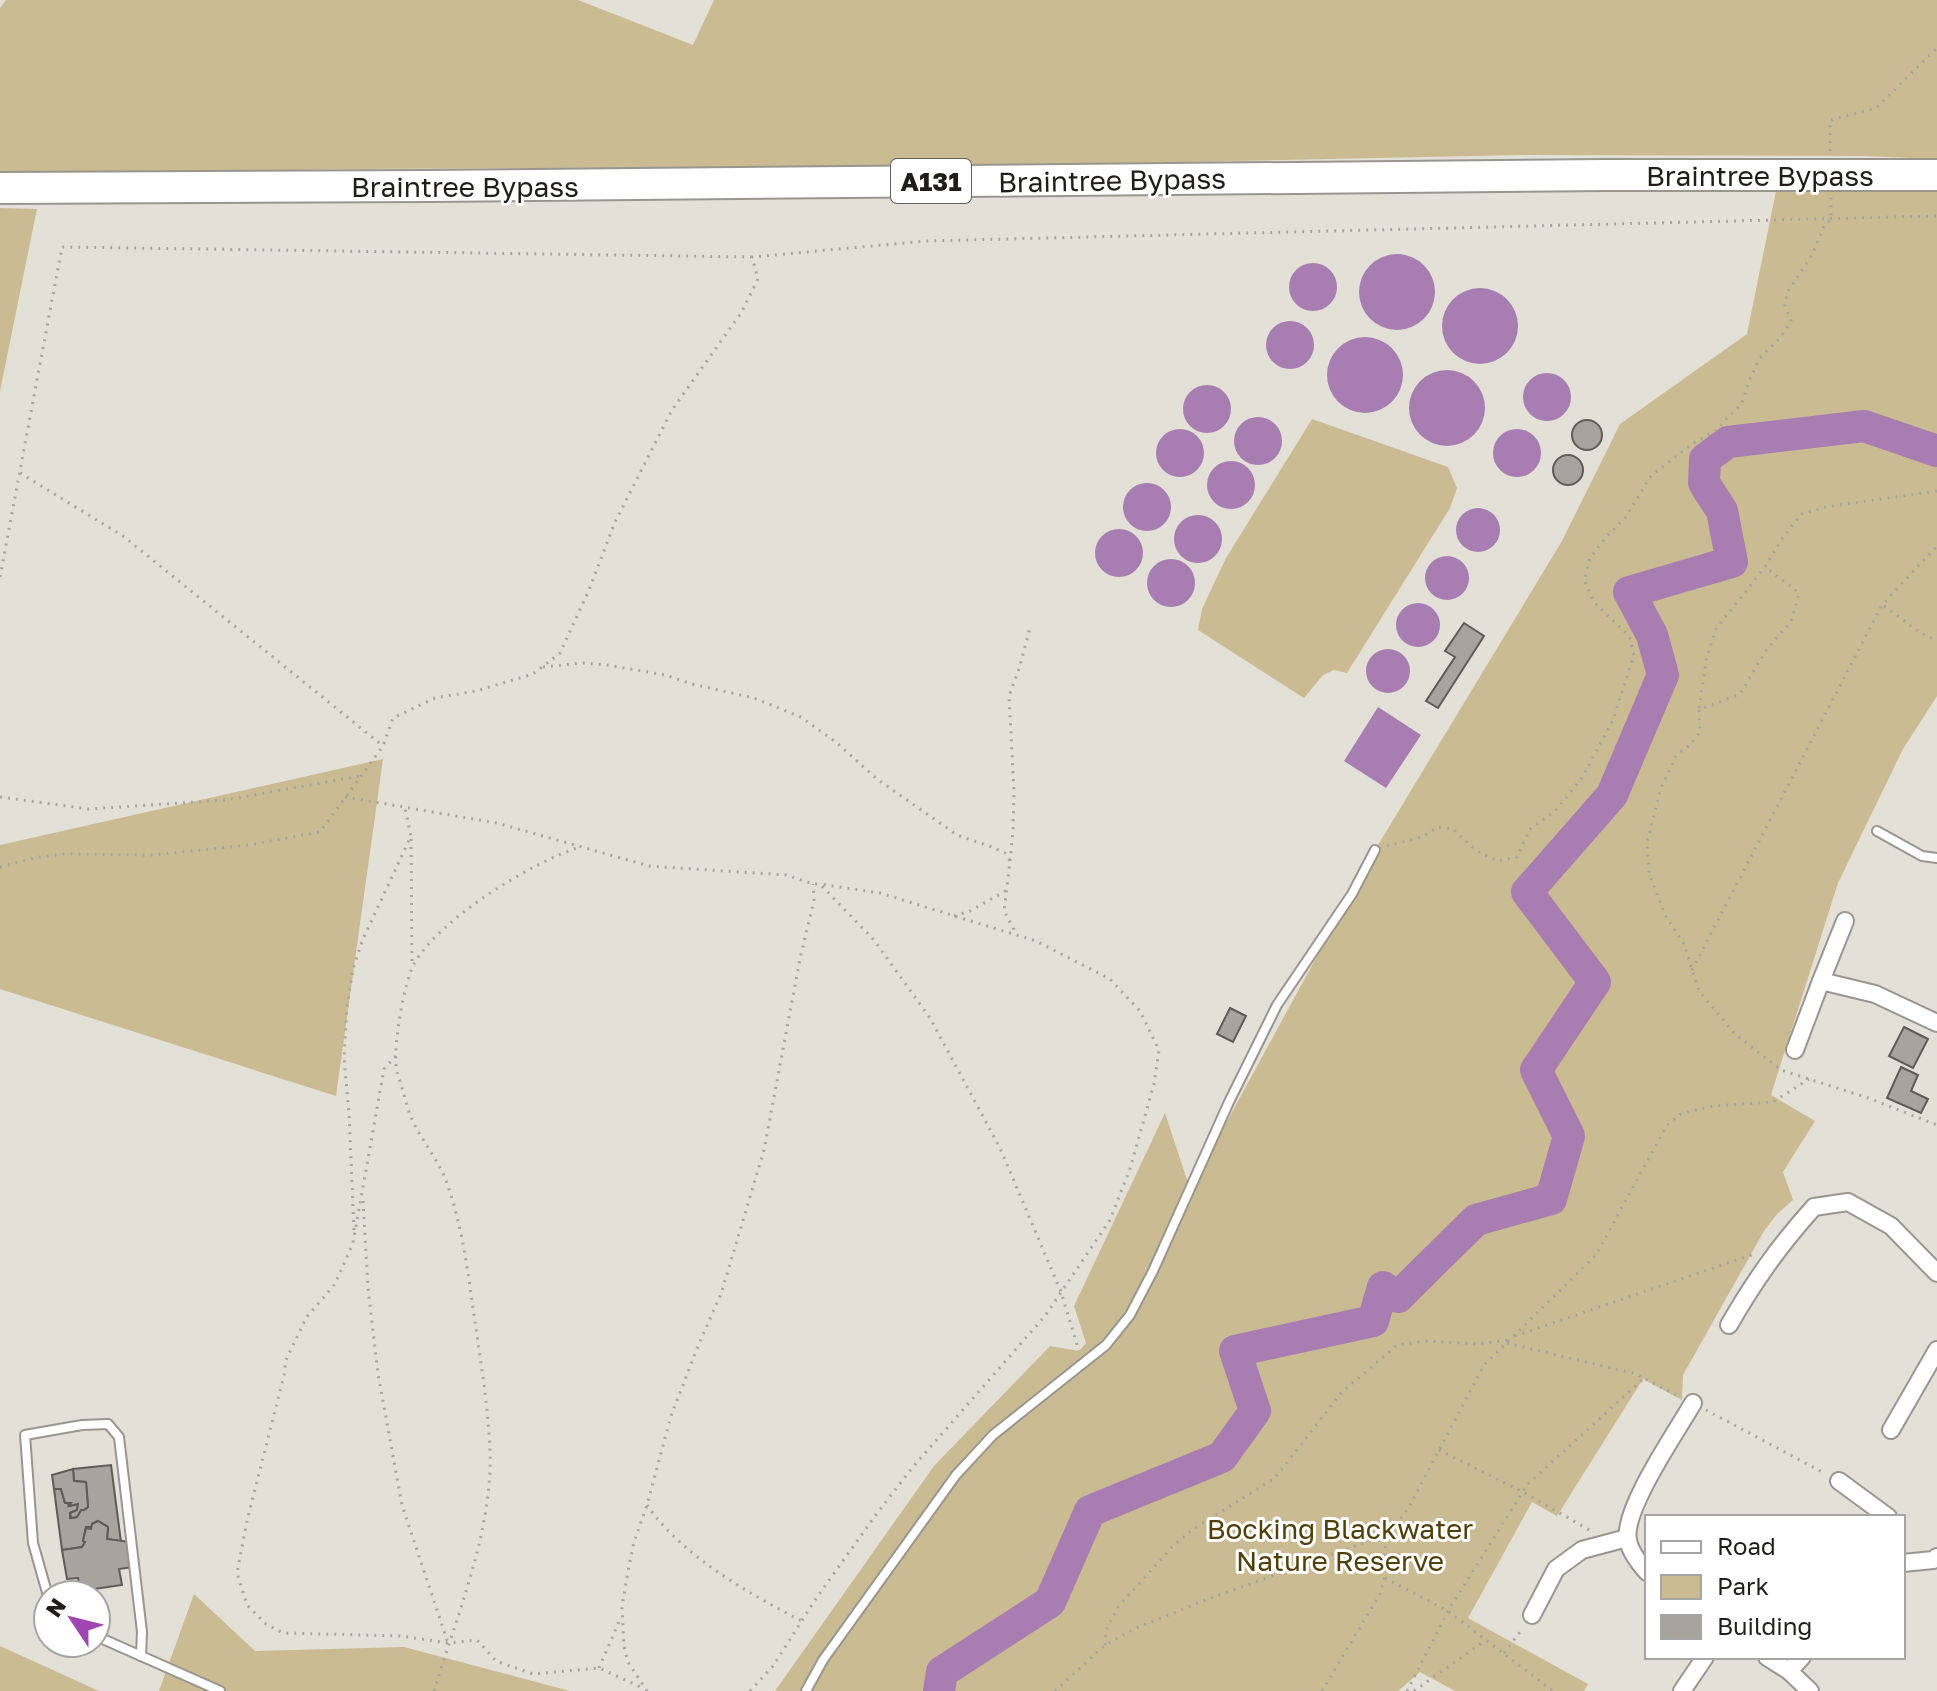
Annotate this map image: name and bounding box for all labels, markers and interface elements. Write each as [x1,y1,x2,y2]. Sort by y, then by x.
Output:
road number: A131 [891,159,971,203]
street label: Braintree Bypass [1646,159,1874,192]
street label: Braintree Bypass [998,162,1226,198]
street label: Braintree Bypass [351,170,579,203]
park label: Bocking Blackwater Nature Reserve [1207,1512,1473,1577]
legend [1645,1515,1905,1659]
text: Road [1717,1531,1776,1560]
text: Park [1717,1571,1769,1600]
north arrow [32,1579,112,1659]
text: N [39,1593,71,1622]
text: Building [1717,1611,1812,1640]

